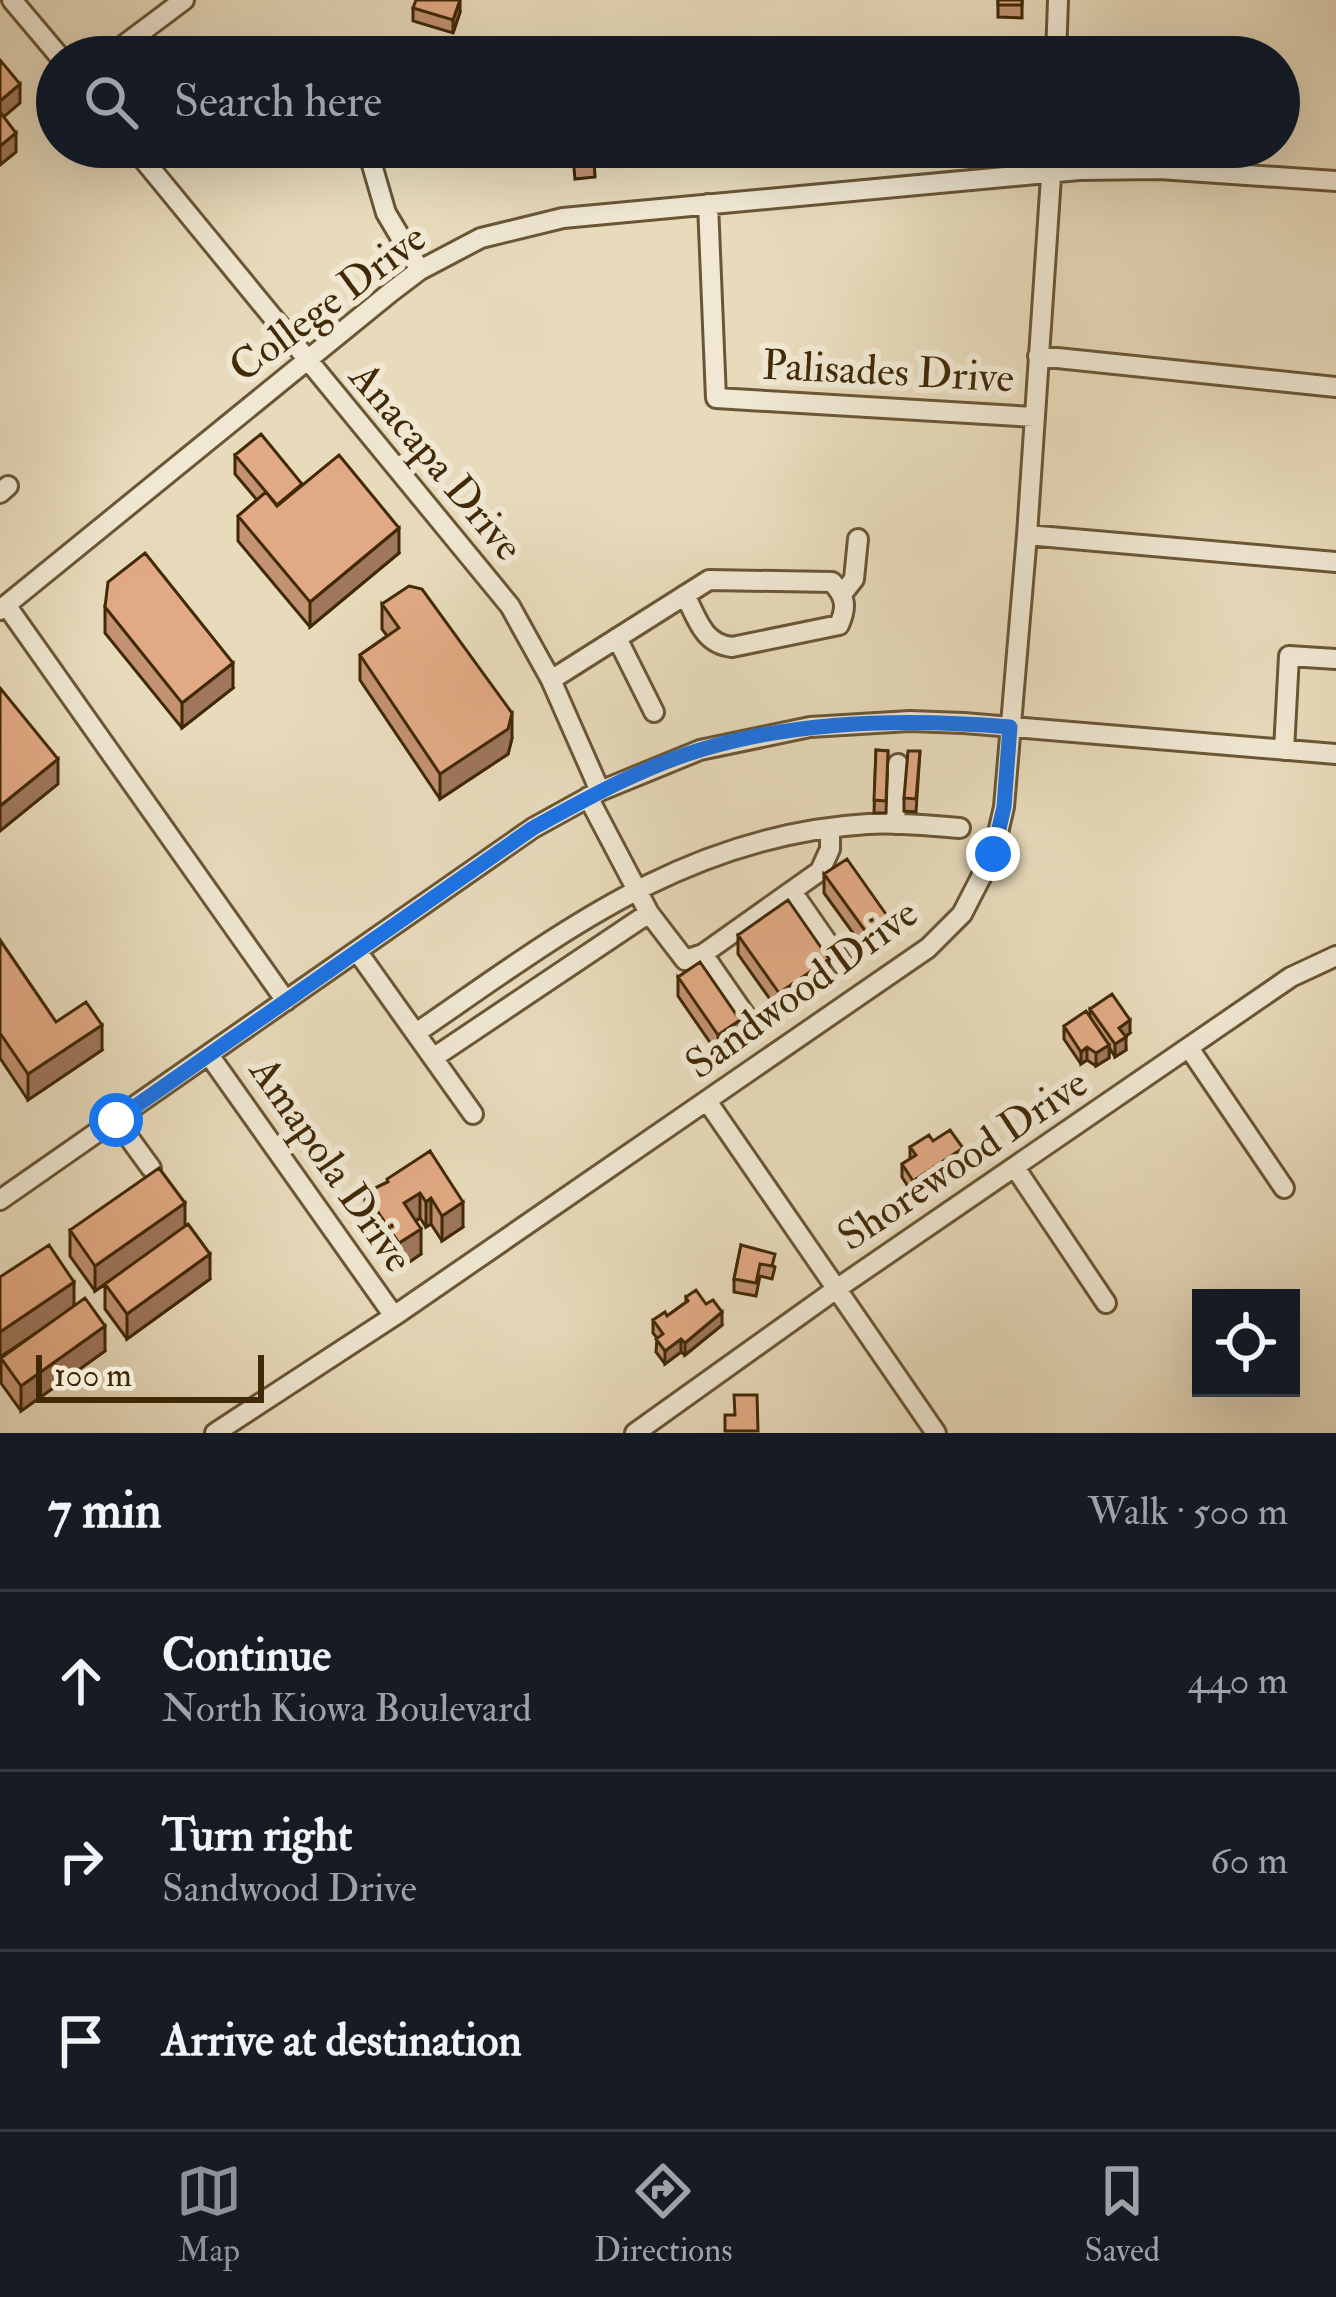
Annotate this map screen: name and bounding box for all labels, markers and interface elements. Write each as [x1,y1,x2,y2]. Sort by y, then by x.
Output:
search box [36,36,1300,168]
icon: search [78,69,144,135]
text: Search here [174,74,382,130]
street label: College Drive [219,212,437,394]
street label: Palisades Drive [761,339,1015,405]
street label: Anacapa Drive [337,351,534,572]
route end [966,827,1020,881]
street label: Sandwood Drive [676,887,928,1091]
street label: Amapola Drive [237,1047,424,1283]
street label: Shorewood Drive [828,1057,1098,1263]
route start [89,1093,143,1147]
map controls [1192,1289,1300,1397]
button: locate [1192,1289,1300,1397]
scale bar [36,1349,264,1402]
text: 100 m [54,1355,132,1396]
text: 7 min [48,1479,162,1543]
text: Walk · 500 m [1088,1487,1288,1536]
text: Continue [162,1628,331,1684]
icon: ahead [48,1648,114,1714]
text: 440 m [1187,1656,1288,1705]
text: North Kiowa Boulevard [162,1684,532,1733]
text: Turn right [162,1808,352,1864]
icon: right [48,1828,114,1894]
text: 60 m [1210,1836,1288,1885]
text: Sandwood Drive [162,1864,417,1913]
icon: arrive [48,2008,114,2074]
text: Arrive at destination [162,2013,522,2069]
tab: Map [176,2158,242,2271]
tab: Directions [594,2158,733,2271]
tab: Saved [1085,2158,1160,2271]

